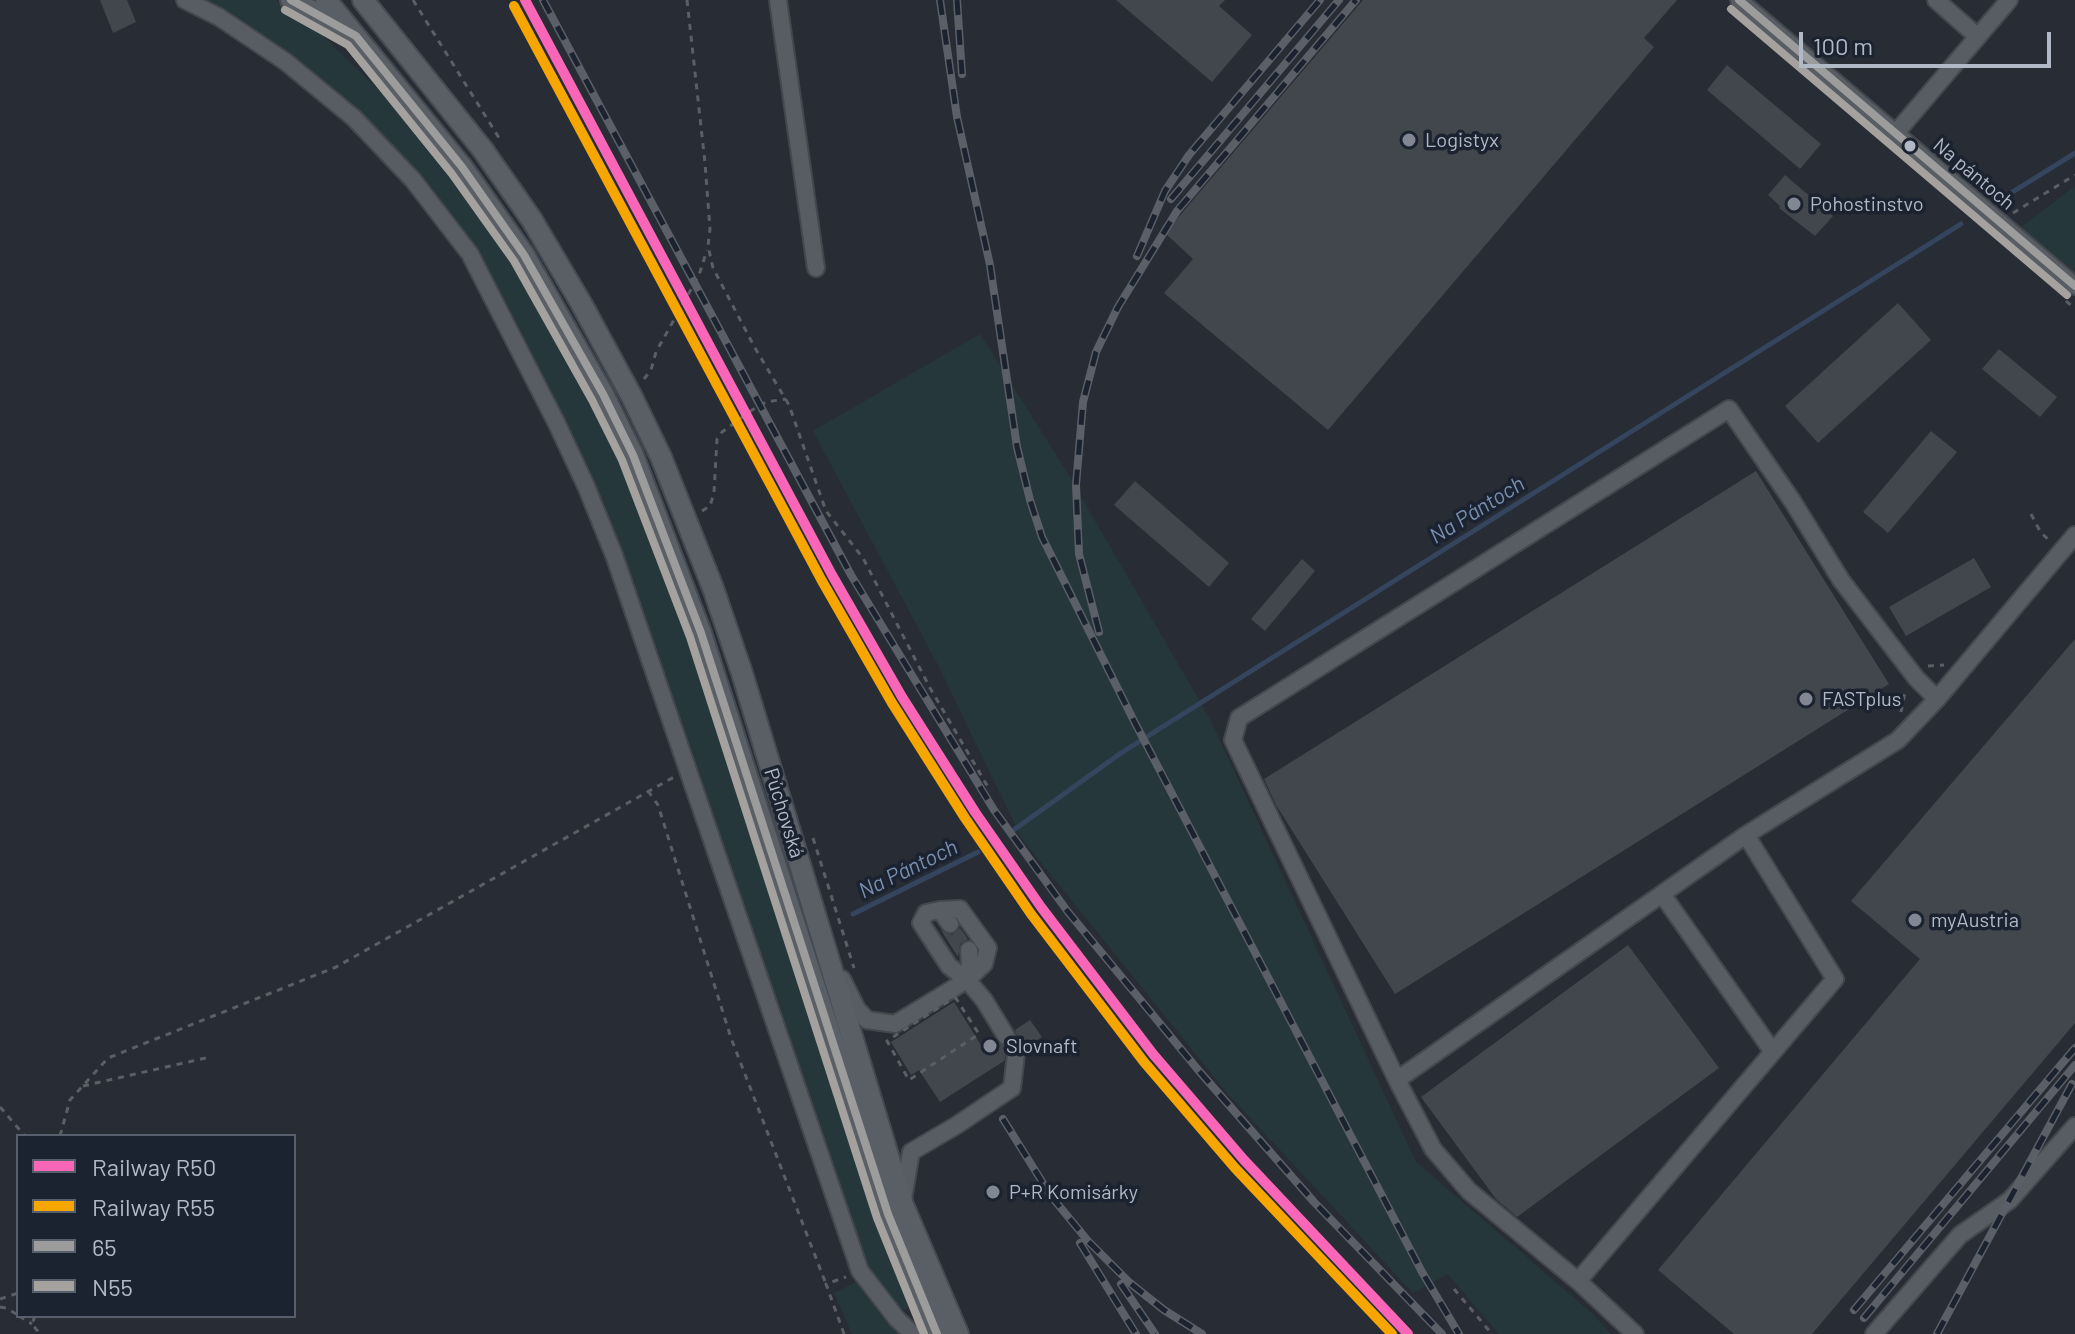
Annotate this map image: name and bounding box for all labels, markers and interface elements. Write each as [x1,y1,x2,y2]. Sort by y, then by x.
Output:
scale bar [1803,16,2055,66]
text: 100 m [1813,31,1873,60]
place label: Logistyx [1425,128,1499,152]
marker: Logistyx [1400,131,1418,149]
street label: Na pántoch [1928,133,2020,215]
unlabelled marker [1902,138,1918,154]
place label: Pohostinstvo [1810,192,1924,216]
marker: Pohostinstvo [1785,195,1803,213]
water label: Na Pántoch [1425,470,1529,550]
place label: FASTplus [1822,687,1901,711]
marker: FASTplus [1797,690,1815,708]
street label: Púchovská [759,765,809,861]
water label: Na Pántoch [854,834,962,904]
place label: myAustria [1931,908,2019,932]
marker: myAustria [1906,911,1924,929]
place label: Slovnaft [1006,1034,1078,1058]
marker: Slovnaft [981,1037,999,1055]
legend [16,1134,296,1318]
text: Railway R50 [92,1152,216,1181]
place label: P+R Komisárky [1009,1180,1138,1204]
marker: P+R Komisárky [984,1183,1002,1201]
text: Railway R55 [92,1192,215,1221]
text: 65 [92,1232,117,1261]
text: N55 [92,1272,133,1301]

